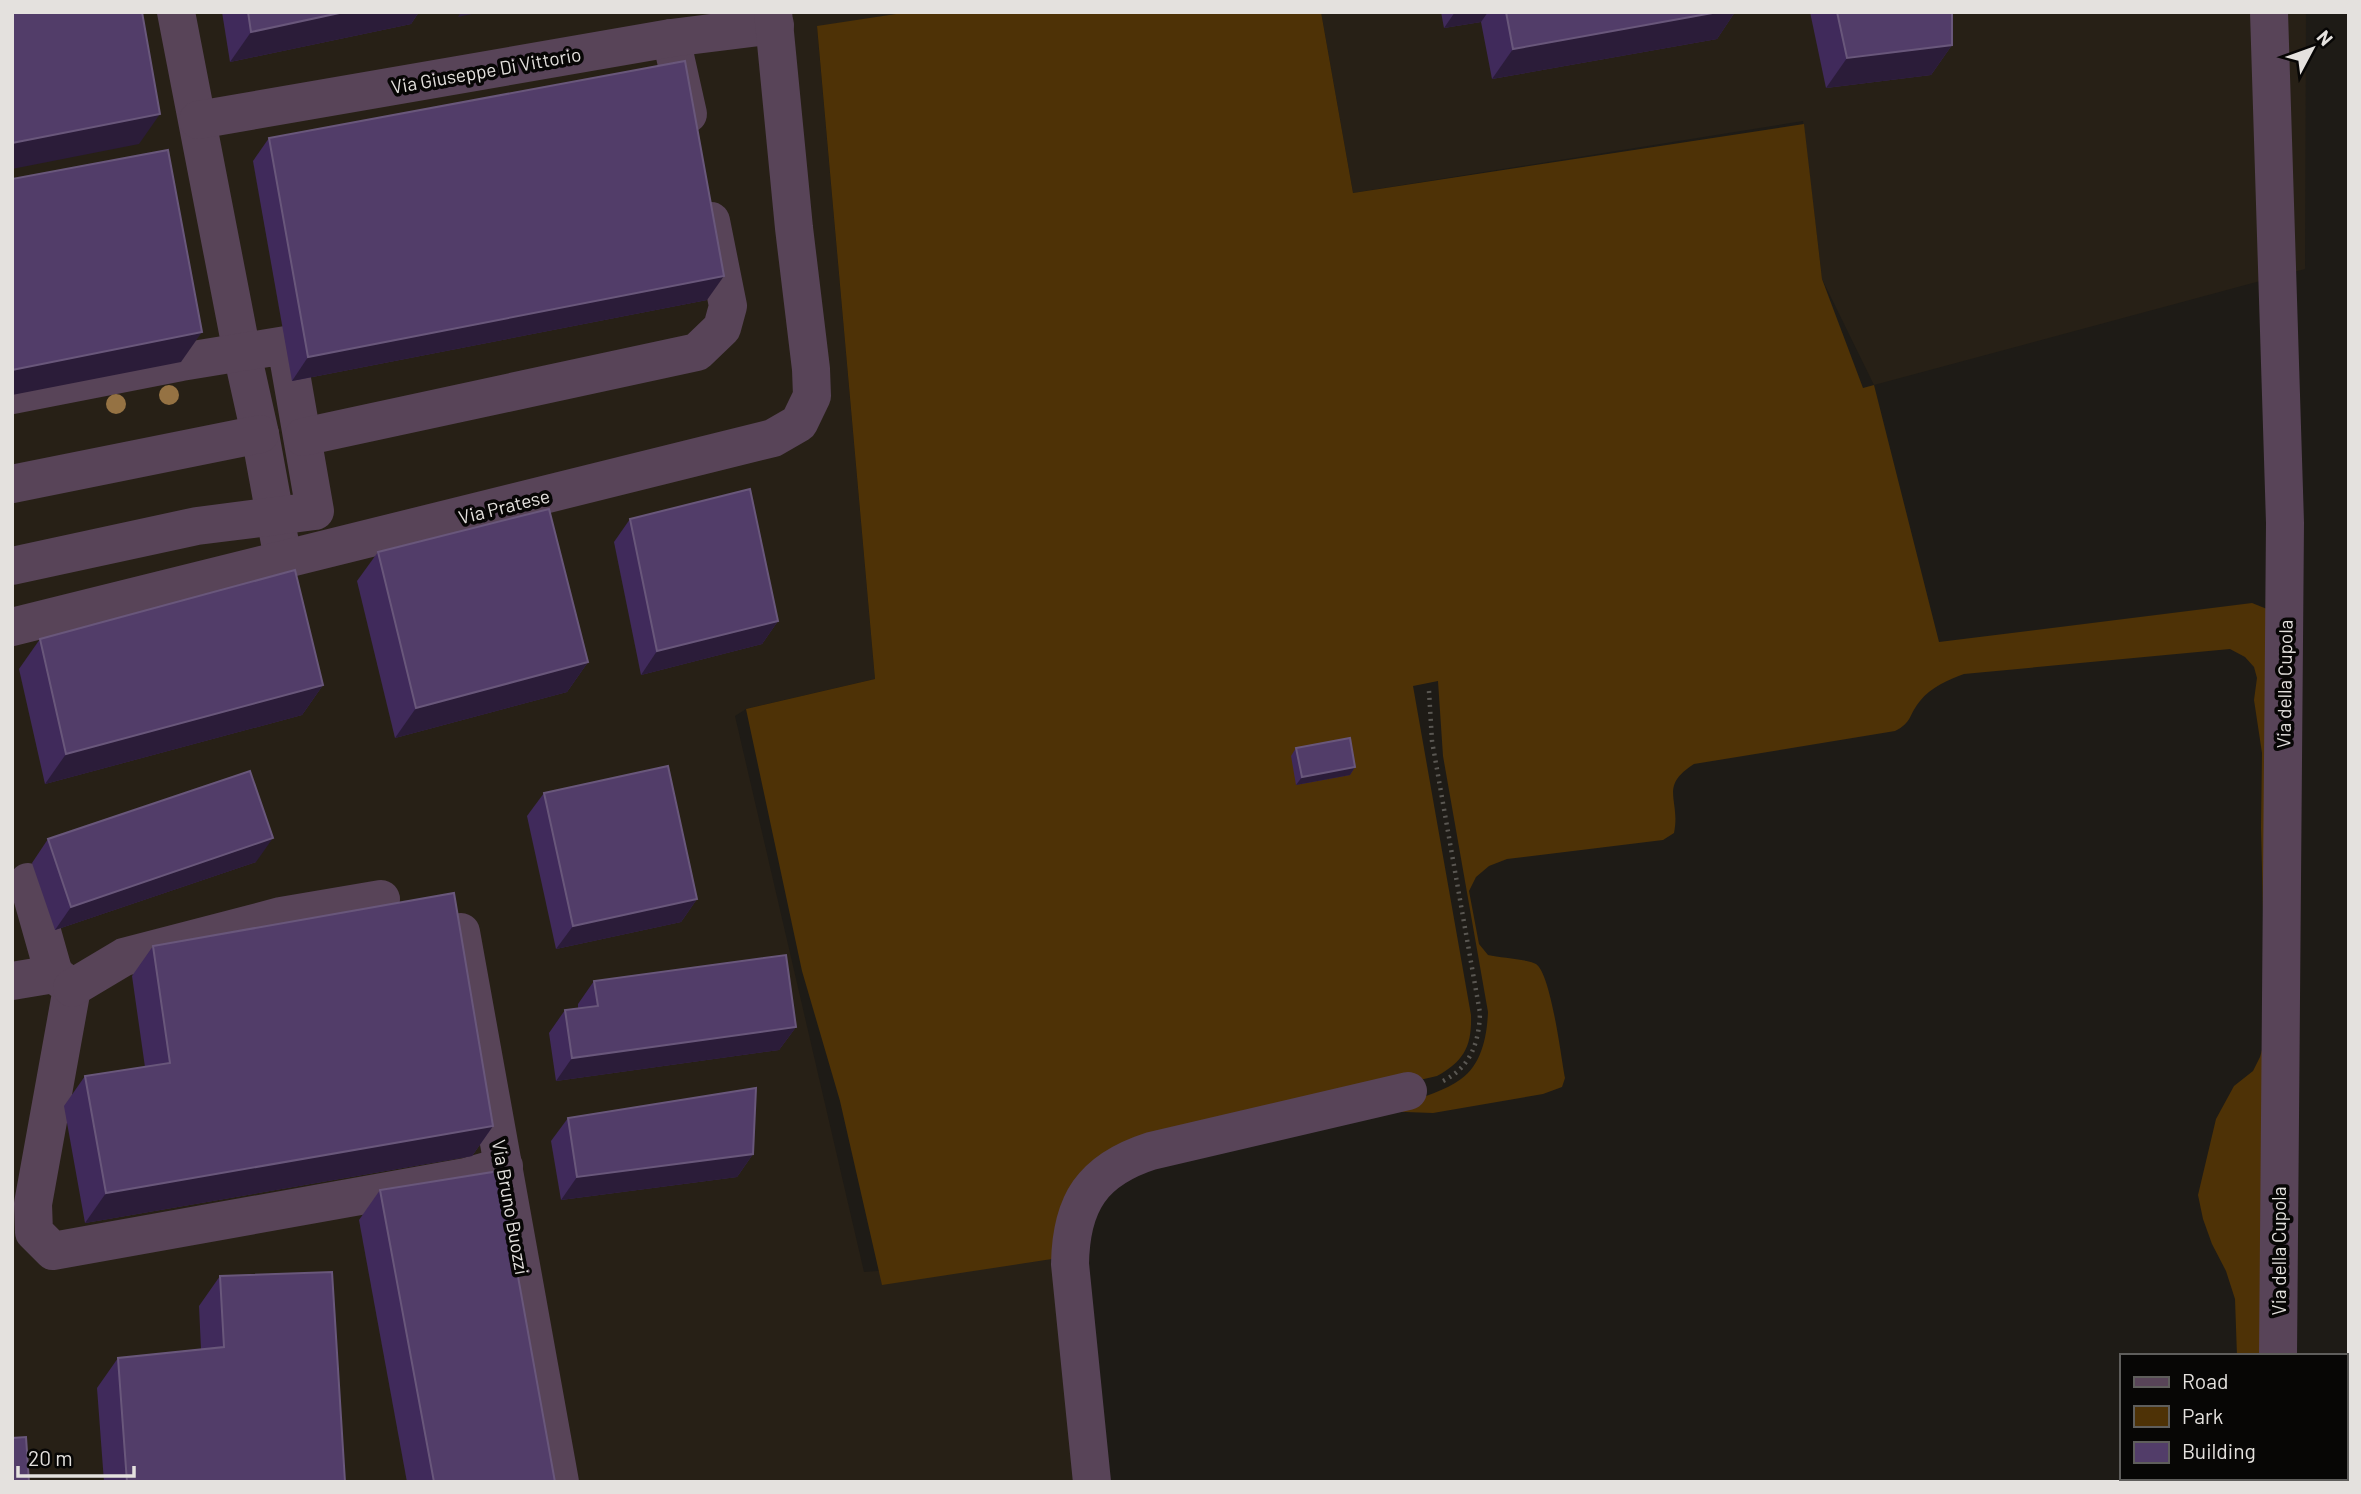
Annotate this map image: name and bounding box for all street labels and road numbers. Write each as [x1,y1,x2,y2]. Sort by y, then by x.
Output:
street label: Via Giuseppe Di Vittorio [389,42,583,98]
street label: Via Pratese [456,484,552,528]
street label: Via della Cupola [2271,619,2297,749]
street label: Via Bruno Buozzi [488,1138,534,1276]
street label: Via della Cupola [2267,1187,2290,1315]

